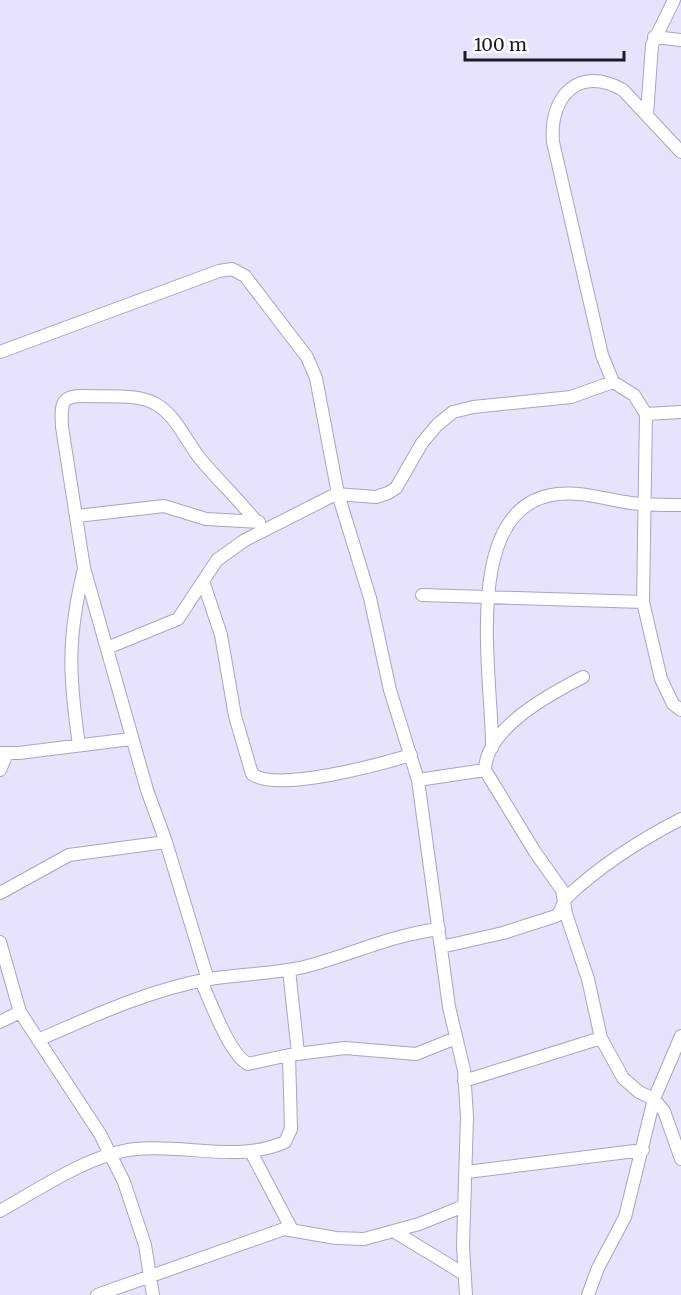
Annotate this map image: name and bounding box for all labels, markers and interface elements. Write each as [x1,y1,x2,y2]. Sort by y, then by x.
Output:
scale bar [465,24,624,62]
text: 100 m [474,33,527,56]

